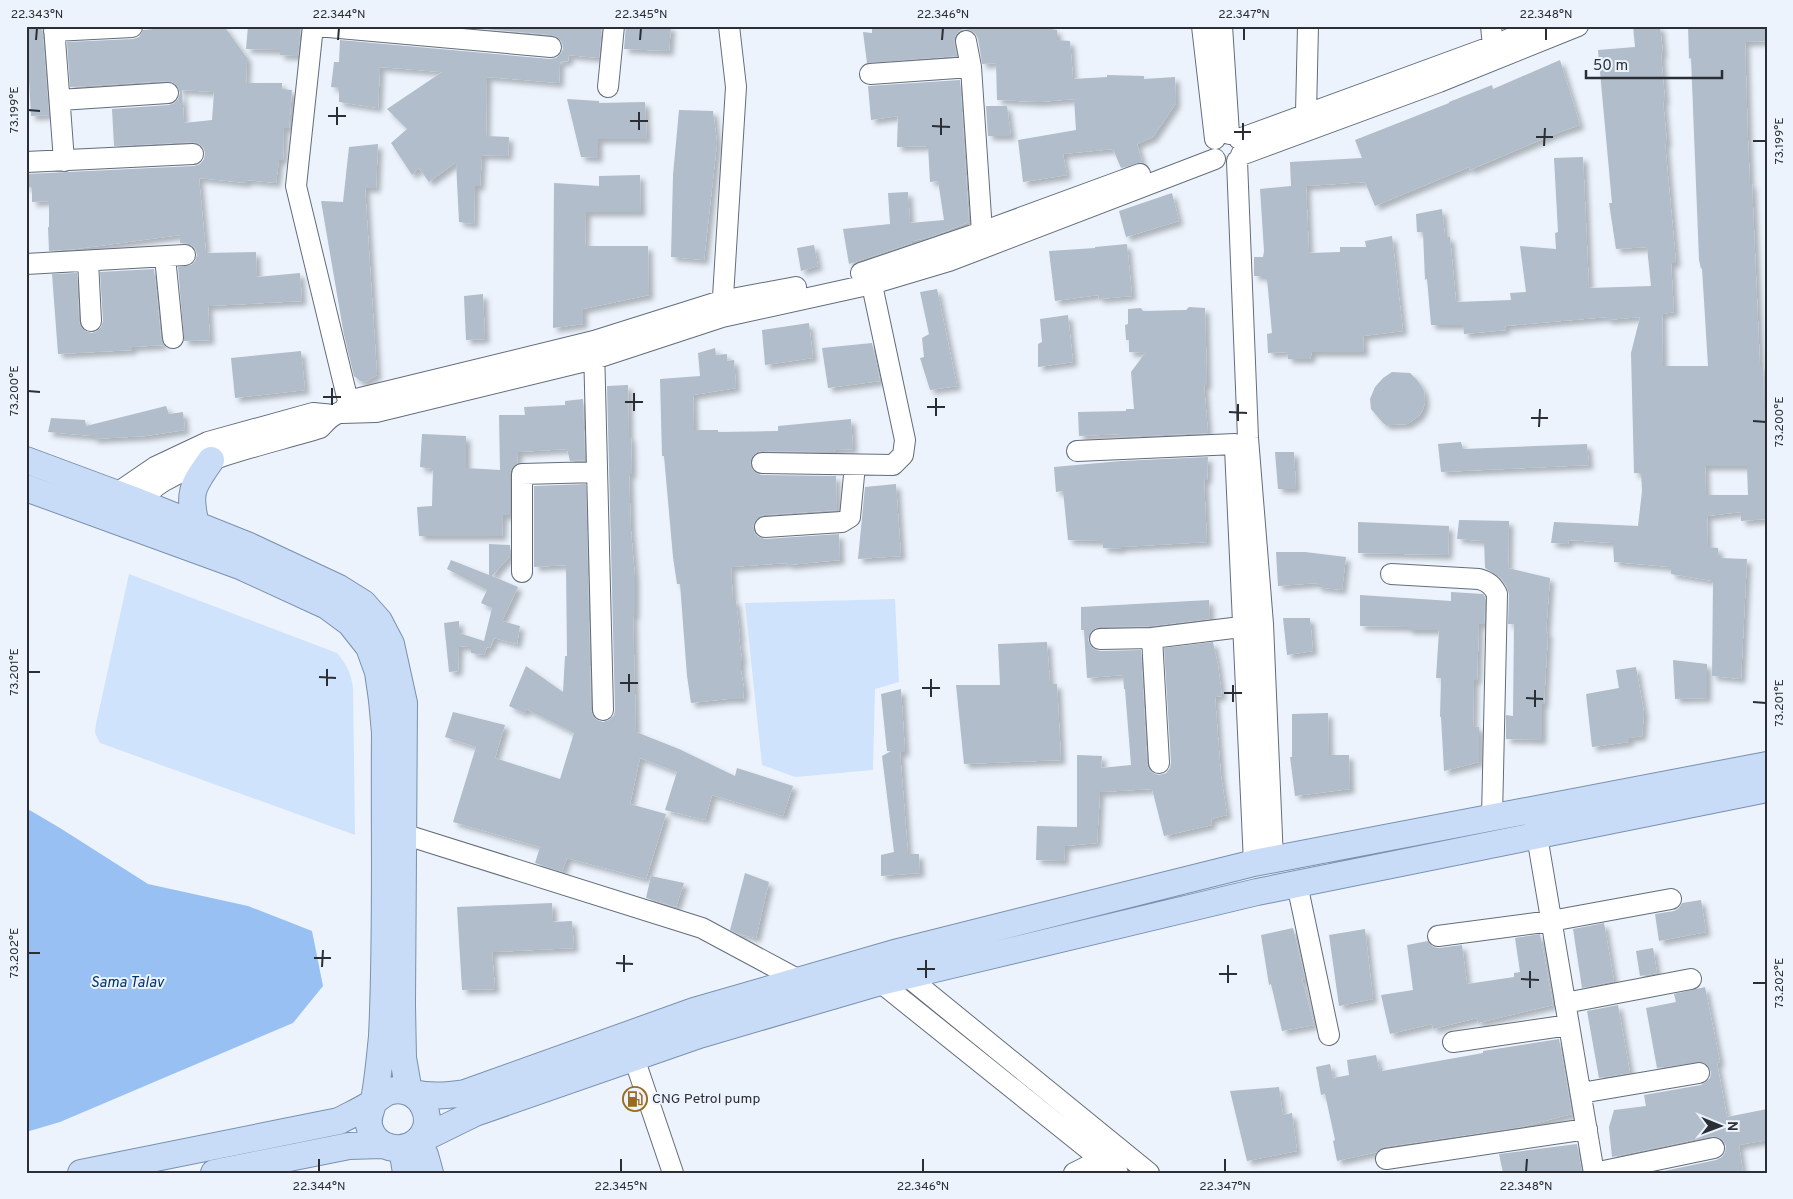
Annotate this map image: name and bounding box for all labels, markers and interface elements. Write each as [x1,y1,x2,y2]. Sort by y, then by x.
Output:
text: 22.343°N [11,7,63,23]
text: 22.344°N [313,7,365,23]
text: 22.345°N [615,7,667,23]
text: 22.346°N [917,7,969,23]
text: 22.347°N [1218,7,1270,23]
text: 22.348°N [1520,7,1572,23]
scale bar [1586,48,1722,80]
text: 50 m [1593,57,1628,76]
text: 73.199°E [7,87,23,133]
text: 73.199°E [1772,118,1788,164]
text: 73.200°E [7,366,23,416]
text: 73.200°E [1772,397,1788,447]
text: 73.201°E [7,648,23,696]
text: 73.201°E [1772,679,1788,727]
text: 73.202°E [7,928,23,978]
text: 73.202°E [1772,958,1788,1008]
water label: Sama Talav [90,974,165,993]
fuel station icon: CNG Petrol pump [622,1086,648,1112]
place label: CNG Petrol pump [652,1091,761,1108]
north arrow [1696,1102,1746,1152]
text: N [1723,1121,1740,1131]
text: 22.344°N [293,1179,345,1195]
text: 22.345°N [595,1179,647,1195]
text: 22.346°N [897,1179,949,1195]
text: 22.347°N [1199,1179,1251,1195]
text: 22.348°N [1500,1179,1552,1195]

